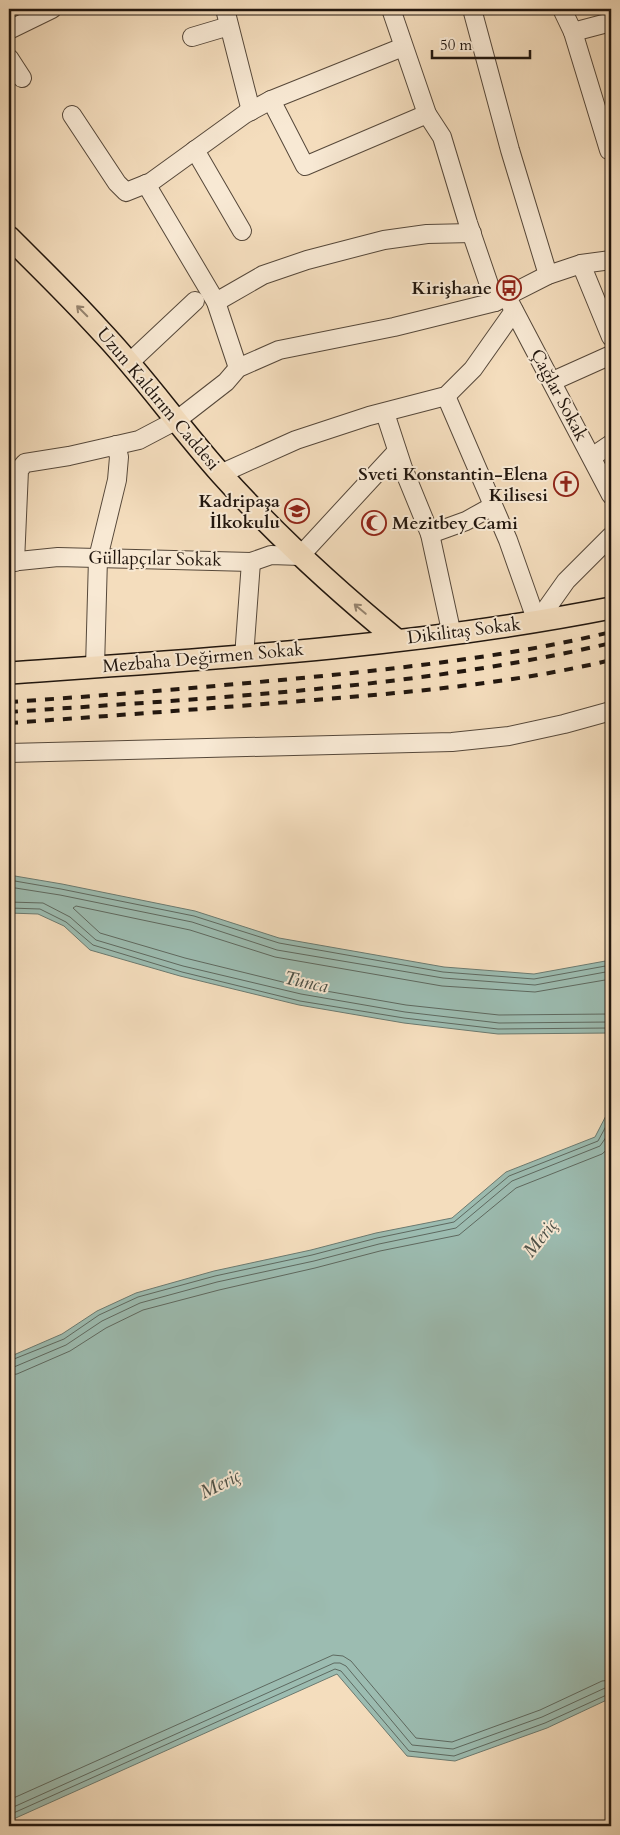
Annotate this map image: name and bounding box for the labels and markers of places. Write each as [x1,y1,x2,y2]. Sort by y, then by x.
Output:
bus stop icon: Kirişhane [496,275,522,301]
place label: Kirişhane [411,276,492,301]
place label: Sveti Konstantin-Elena Kilisesi [358,462,548,508]
church icon: Sveti Konstantin-Elena Kilisesi [553,471,579,497]
place label: Kadripaşa İlkokulu [198,489,280,535]
school or university icon: Kadripaşa İlkokulu [284,498,310,524]
mosque icon: Mezitbey Cami [361,510,387,536]
place label: Mezitbey Cami [392,511,518,536]

